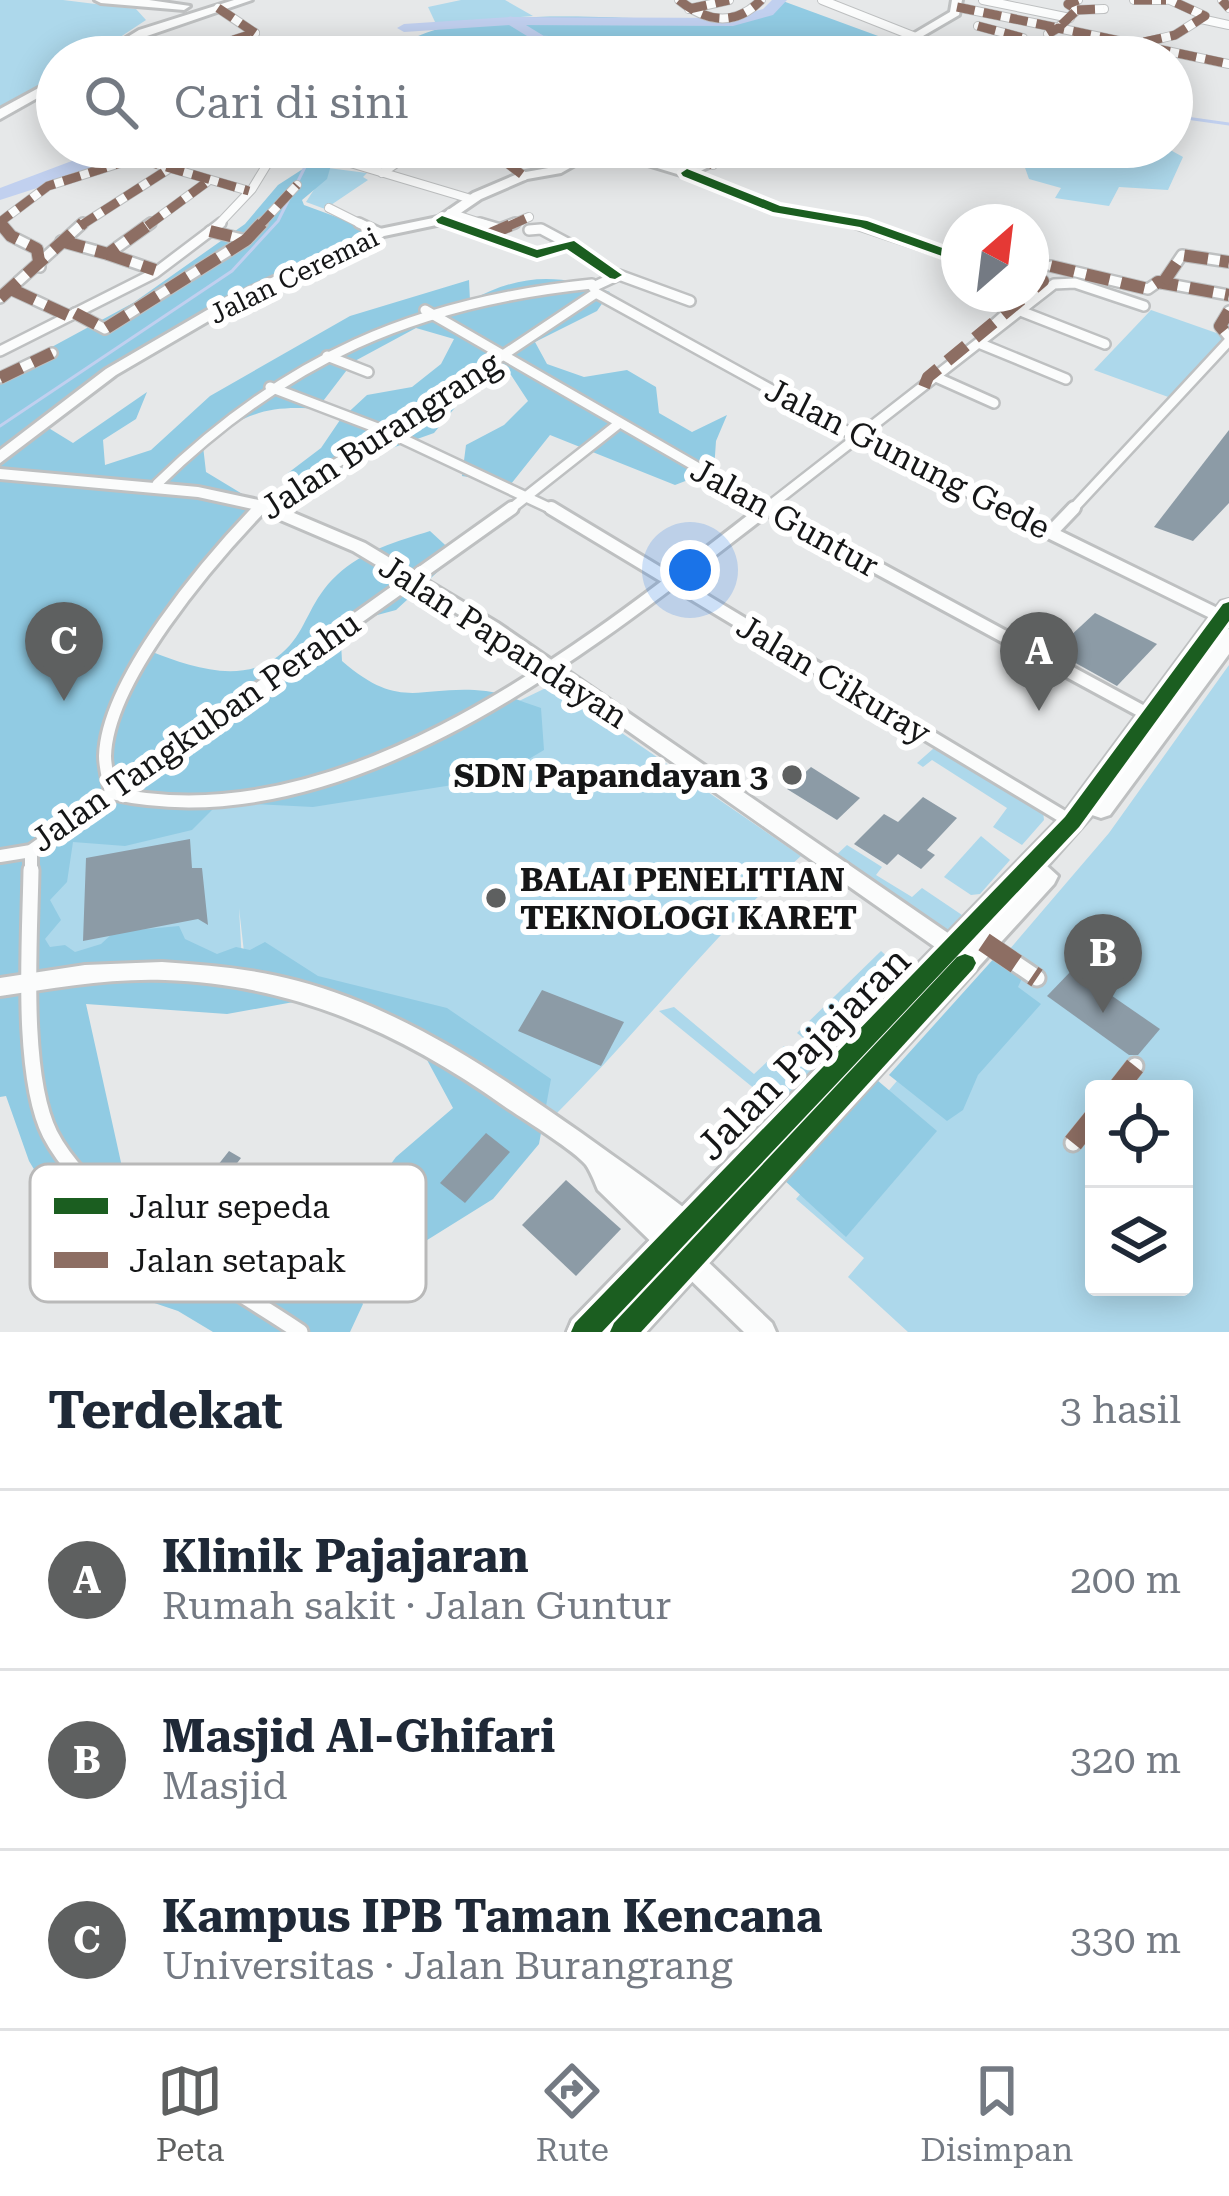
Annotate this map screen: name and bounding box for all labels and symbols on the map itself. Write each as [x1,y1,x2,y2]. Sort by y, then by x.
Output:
north arrow [941,204,1049,312]
street label: Jalan Ceremai [204,221,384,331]
street label: Jalan Burangrang [253,343,508,527]
street label: Jalan Gunung Gede [759,370,1057,547]
street label: Jalan Guntur [684,450,885,585]
your location [660,540,720,600]
street label: Jalan Papandayan [372,547,635,736]
pin: C [25,602,103,701]
street label: Jalan Tangkuban Perahu [23,603,367,860]
street label: Jalan Cikuray [730,606,938,753]
pin: A [1000,612,1078,711]
place label: SDN Papandayan 3 [454,756,768,795]
marker: SDN Papandayan 3 [779,762,805,788]
place label: BALAI PENELITIAN TEKNOLOGI KARET [520,860,857,937]
marker: BALAI PENELITIAN TEKNOLOGI KARET [483,885,509,911]
pin: B [1064,914,1142,1013]
street label: Jalan Pajajaran [688,938,920,1170]
legend [30,1164,426,1302]
text: Jalur sepeda [129,1187,330,1226]
text: Jalan setapak [129,1241,346,1280]

